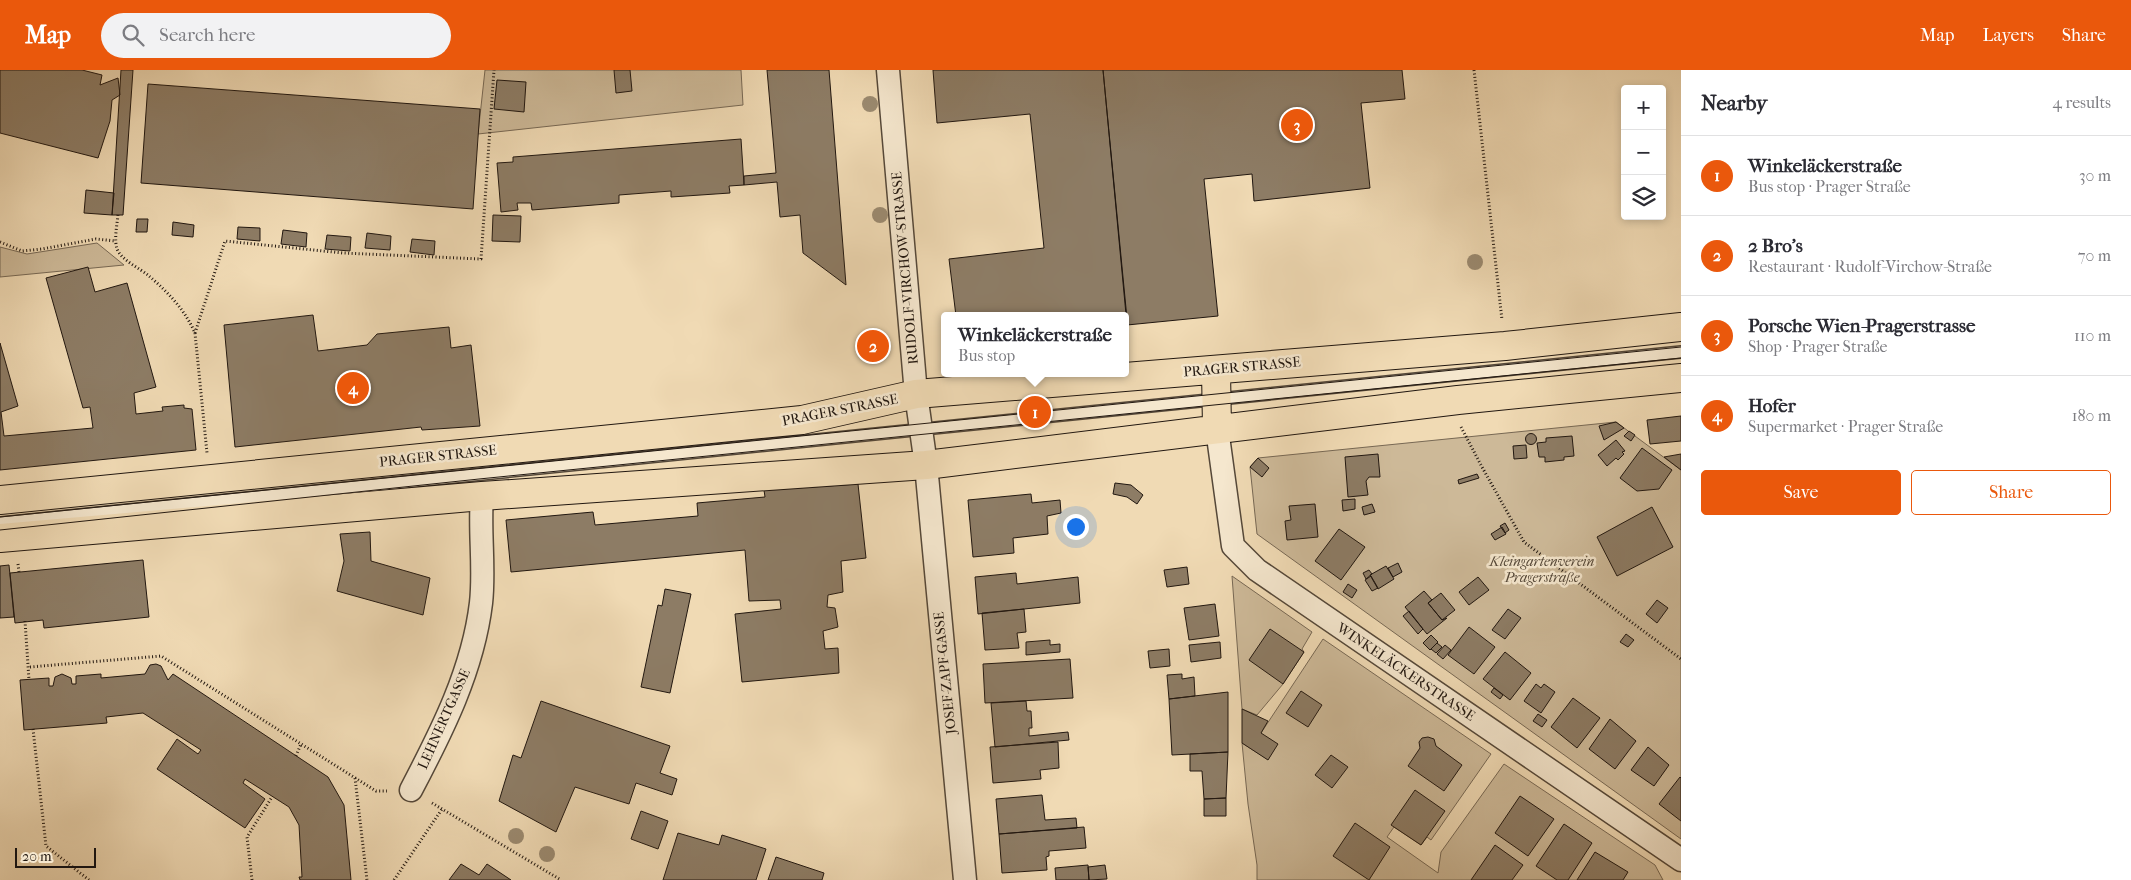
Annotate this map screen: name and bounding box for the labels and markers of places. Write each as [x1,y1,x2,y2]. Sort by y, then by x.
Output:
pin: 3 [1281,106,1313,144]
pin: 2 [857,327,889,365]
pin: 4 [337,369,369,407]
pin: 1 [1019,393,1051,431]

